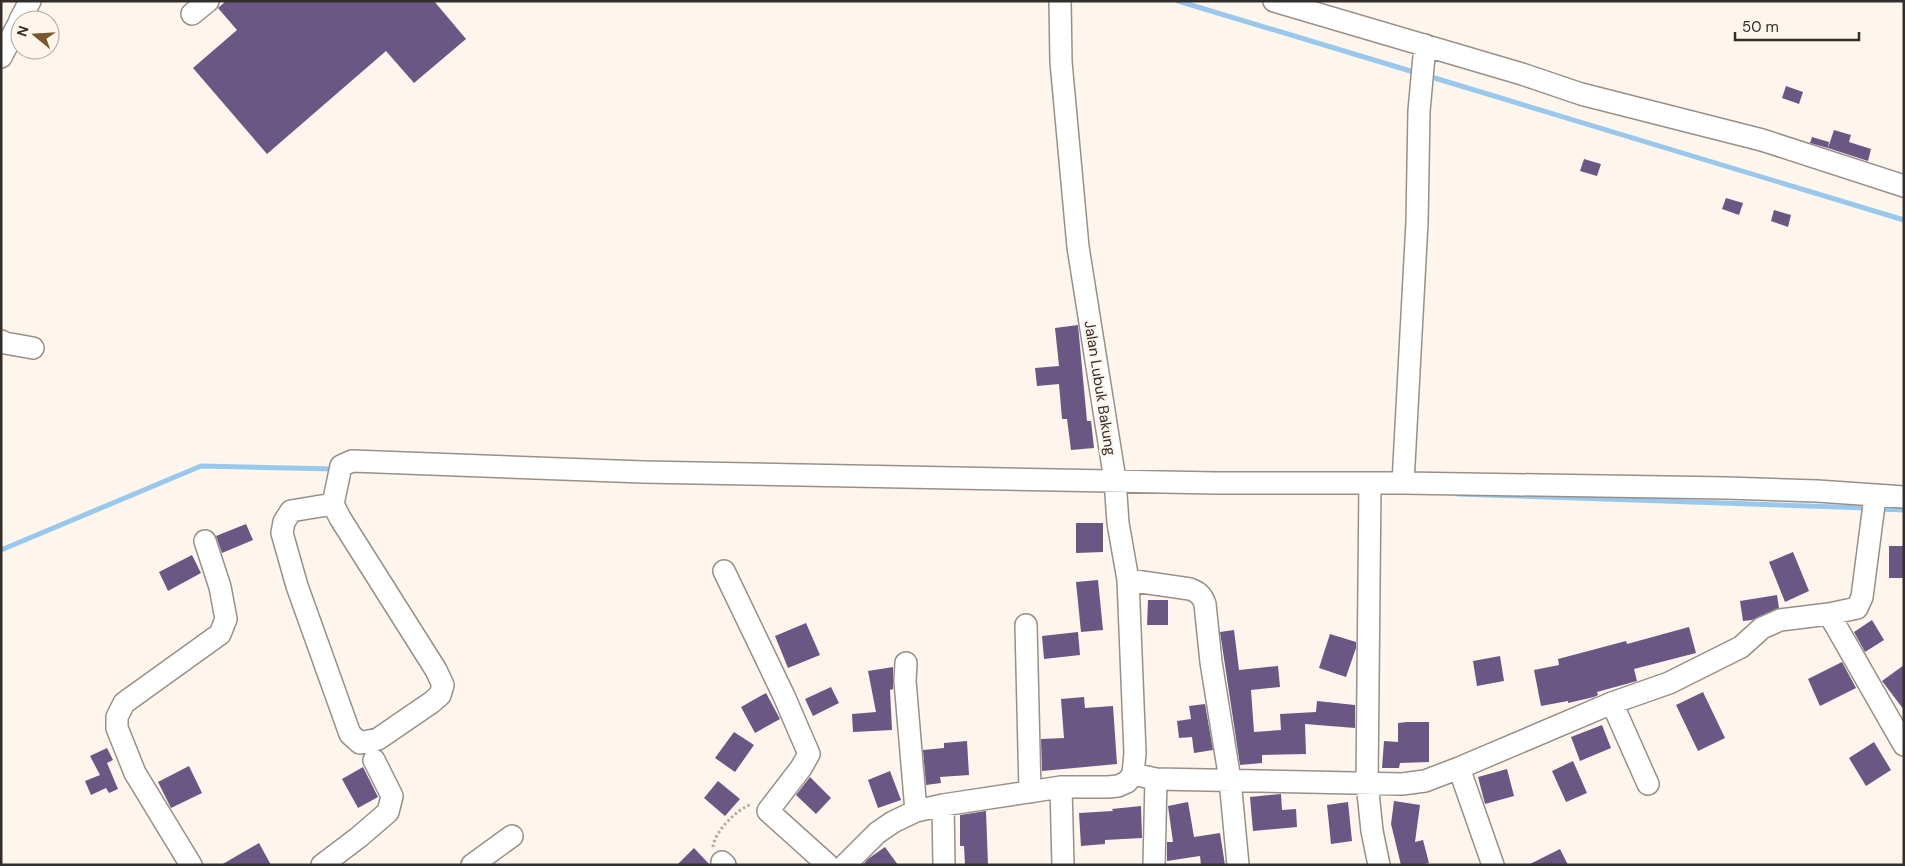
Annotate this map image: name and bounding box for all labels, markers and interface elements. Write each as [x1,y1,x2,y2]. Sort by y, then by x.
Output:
north arrow [10,10,60,60]
scale bar [1735,10,1859,42]
text: 50 m [1742,17,1779,37]
text: N [12,23,33,39]
street label: Jalan Lubuk Bakung [1079,319,1121,457]

